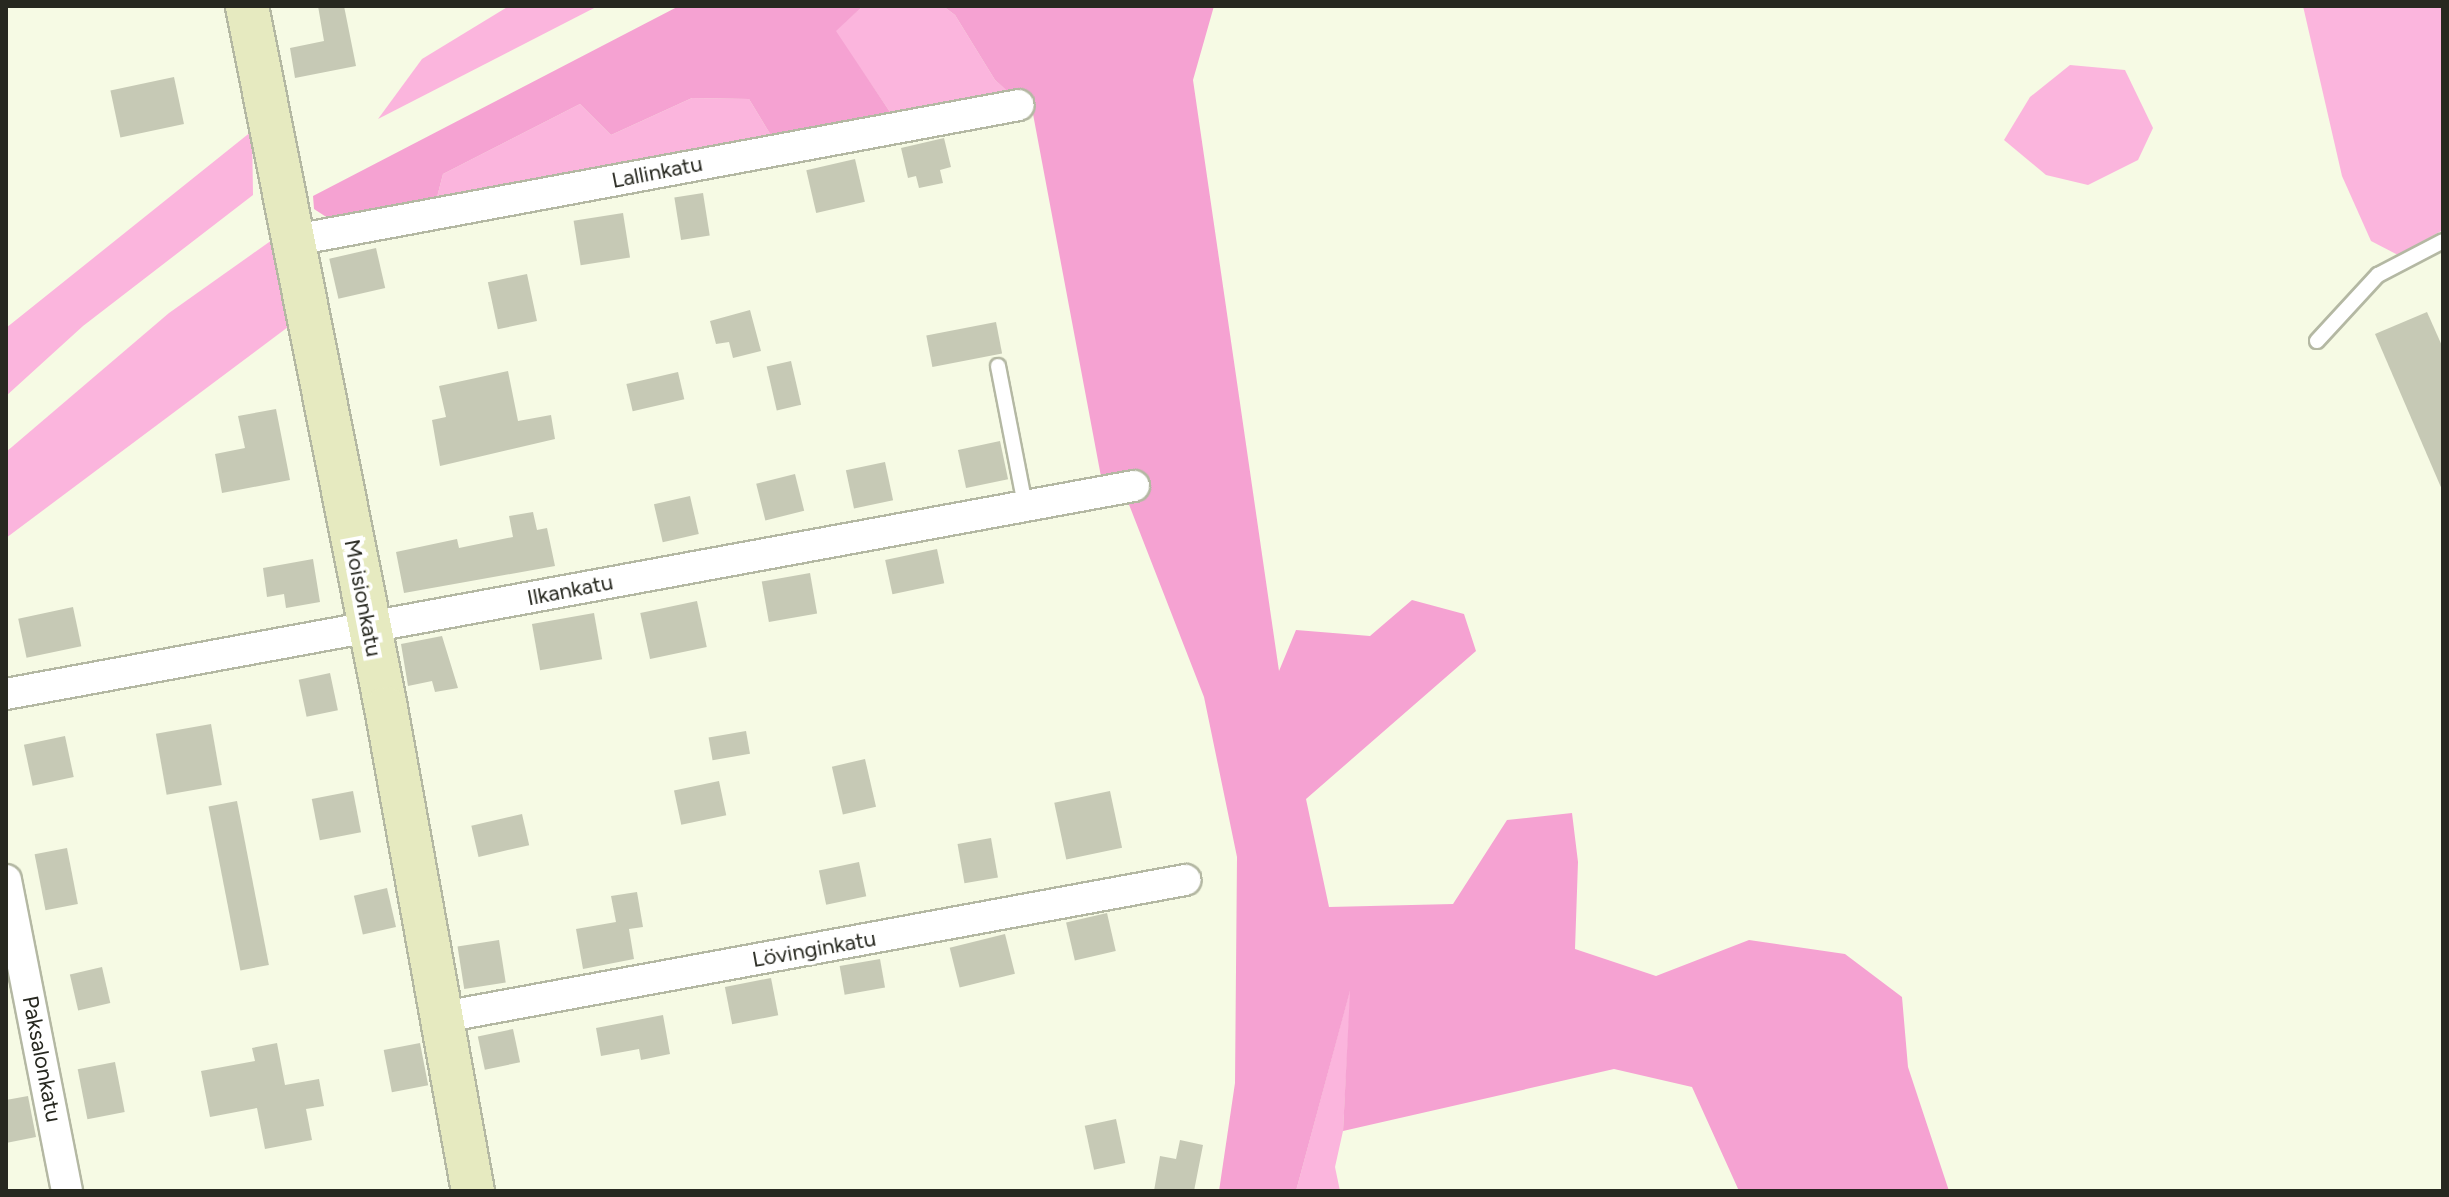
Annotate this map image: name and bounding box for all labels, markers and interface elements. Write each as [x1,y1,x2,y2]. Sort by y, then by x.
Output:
street label: Lallinkatu [609,150,705,194]
street label: Moisionkatu [339,537,387,659]
street label: Ilkankatu [525,569,615,611]
street label: Lövinginkatu [750,925,878,973]
street label: Paksalonkatu [17,994,67,1124]

